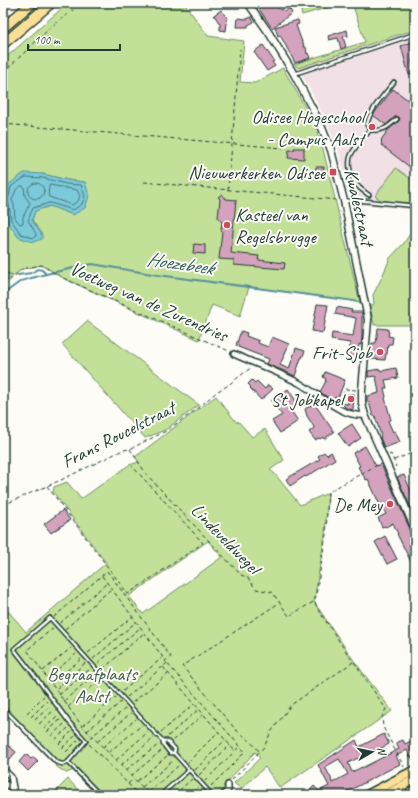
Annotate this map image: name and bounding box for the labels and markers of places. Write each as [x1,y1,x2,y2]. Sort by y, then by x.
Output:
place label: Odisee Hogeschool - Campus Aalst [251,105,368,151]
marker: Odisee Hogeschool - Campus Aalst [367,122,377,132]
place label: Nieuwerkerken Odisee [188,161,327,185]
marker: Nieuwerkerken Odisee [328,167,338,177]
place label: Kasteel van Regelsbrugge [235,203,317,249]
marker: Kasteel van Regelsbrugge [222,220,232,230]
place label: Frit-Sjob [312,341,374,365]
marker: Frit-Sjob [375,347,385,357]
place label: St Jobkapel [271,388,347,412]
marker: St Jobkapel [346,394,356,404]
place label: De Mey [334,493,384,517]
marker: De Mey [385,499,395,509]

